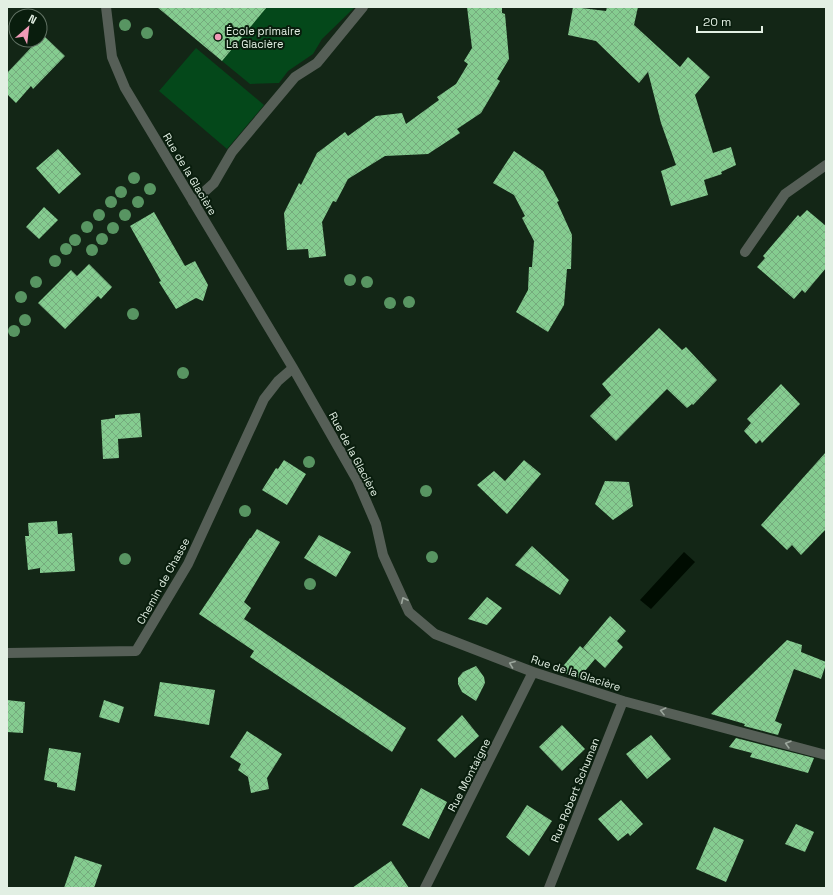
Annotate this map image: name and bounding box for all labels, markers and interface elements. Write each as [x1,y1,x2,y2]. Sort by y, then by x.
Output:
north arrow [8,8,48,48]
scale bar [697,8,762,34]
text: N [26,11,39,27]
text: 20 m [703,14,731,30]
place label: École primaire La Glacière [226,24,300,51]
marker: École primaire La Glacière [213,32,223,42]
street label: Rue de la Glacière [160,130,220,218]
street label: Rue de la Glacière [326,409,382,499]
street label: Chemin de Chasse [133,535,193,627]
one-way arrow [400,597,408,604]
street label: Rue de la Glacière [529,652,623,694]
one-way arrow [509,660,516,668]
one-way arrow [660,707,667,716]
street label: Rue Montaigne [445,736,493,814]
street label: Rue Robert Schuman [548,736,602,844]
one-way arrow [785,740,792,749]

